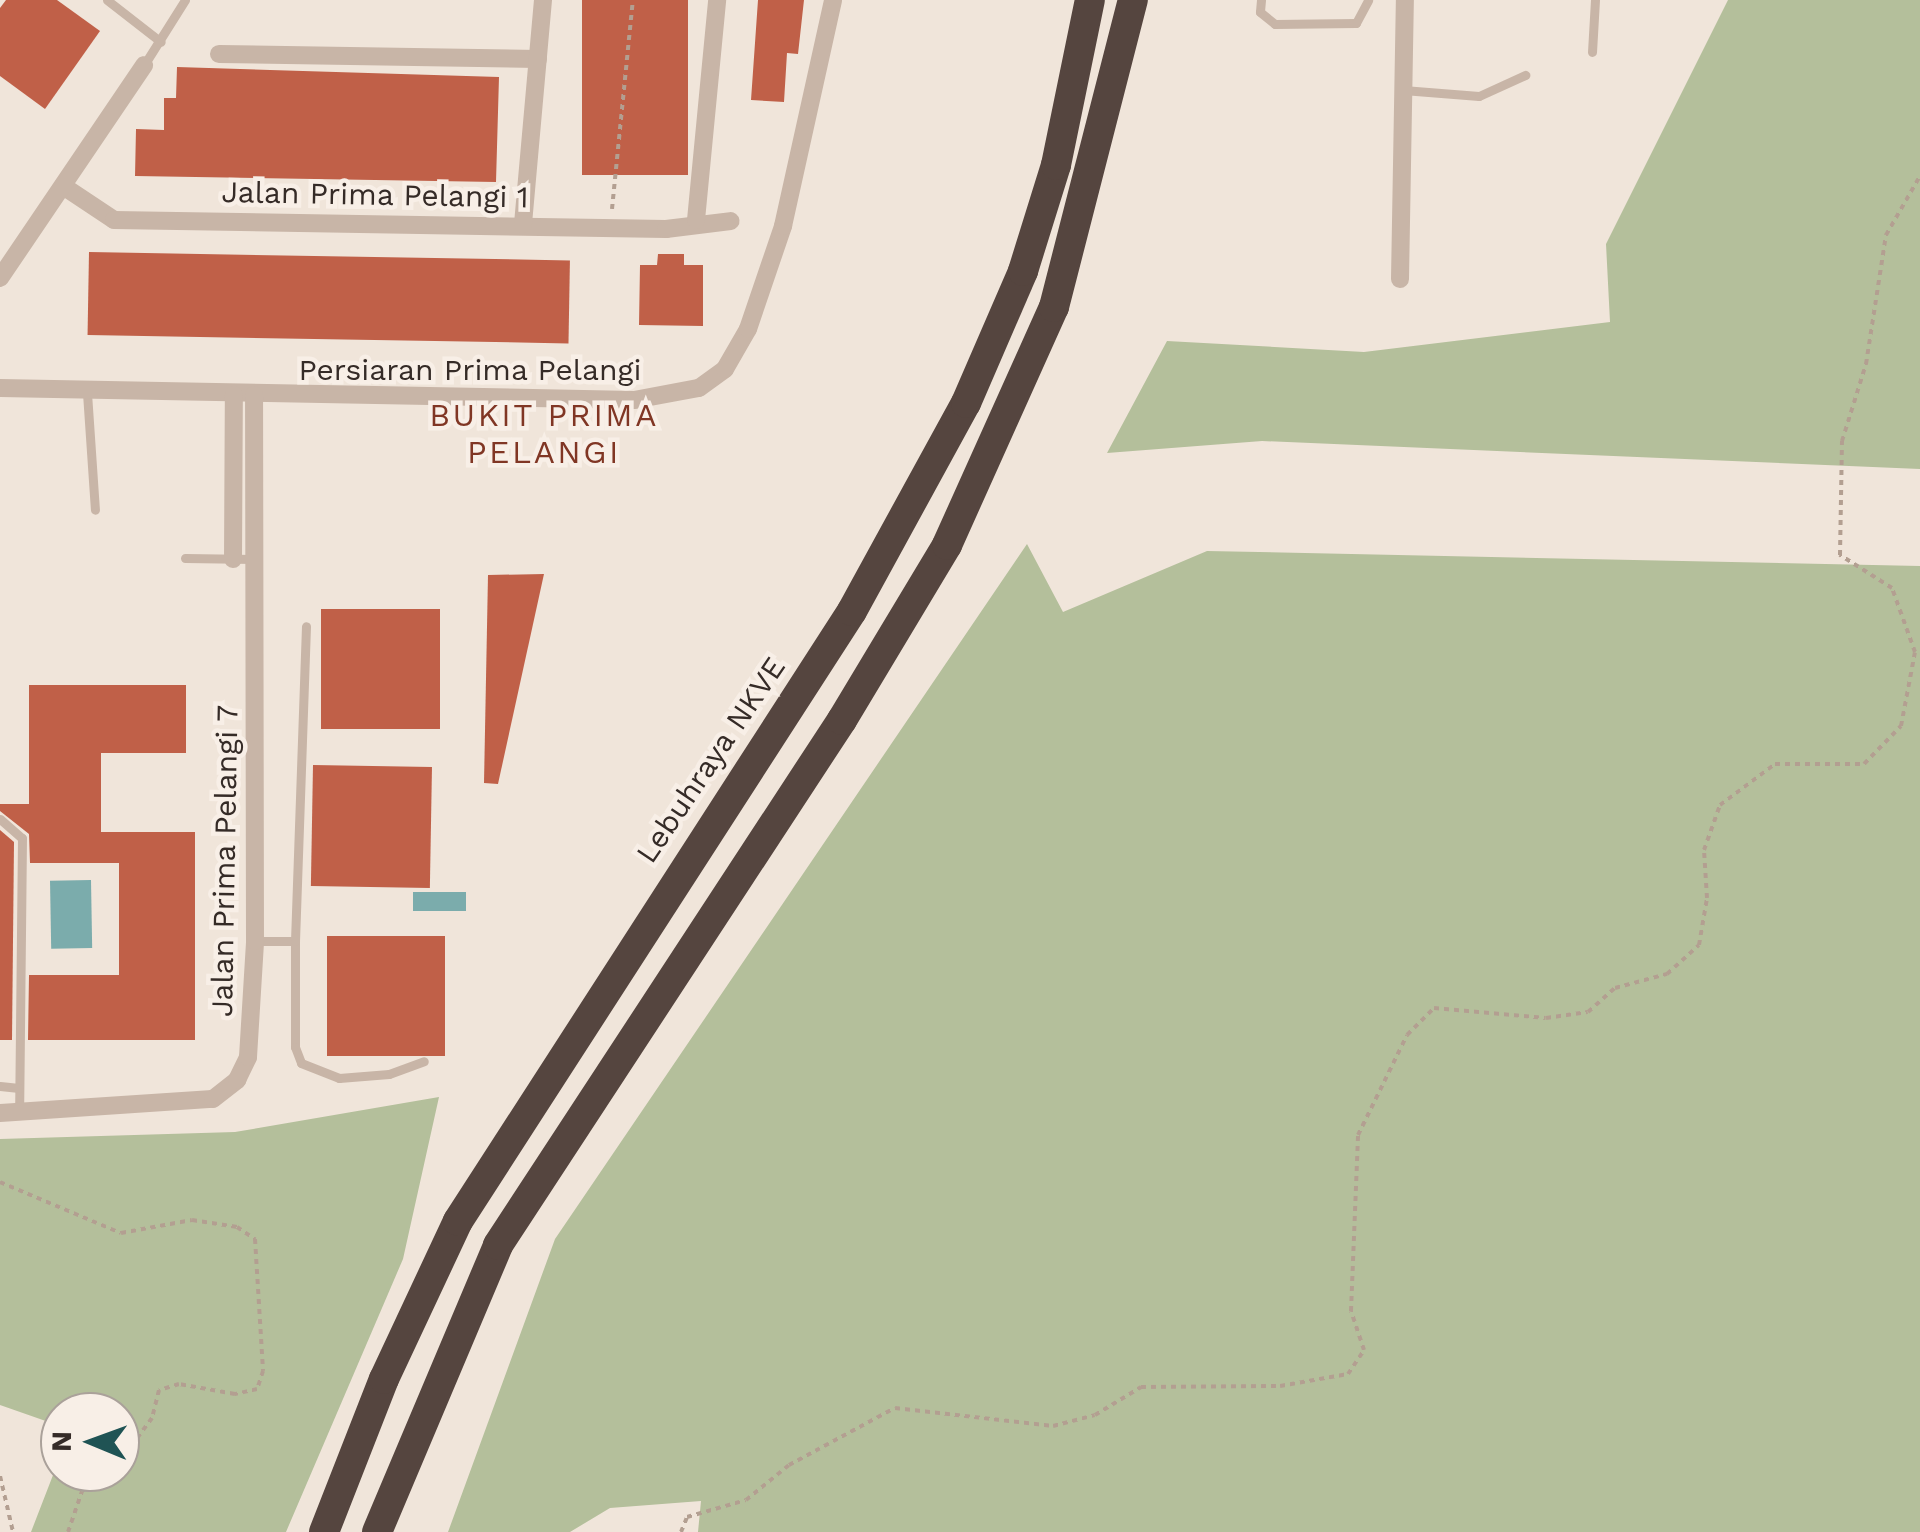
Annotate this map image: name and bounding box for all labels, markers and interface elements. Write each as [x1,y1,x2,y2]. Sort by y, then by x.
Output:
street label: Jalan Prima Pelangi 1 [220,174,530,216]
street label: Persiaran Prima Pelangi [298,352,642,388]
district label: BUKIT PRIMA PELANGI [429,397,659,472]
street label: Lebuhraya NKVE [629,650,793,870]
street label: Jalan Prima Pelangi 7 [204,704,246,1018]
north arrow [40,1392,140,1492]
text: N [45,1431,78,1452]

